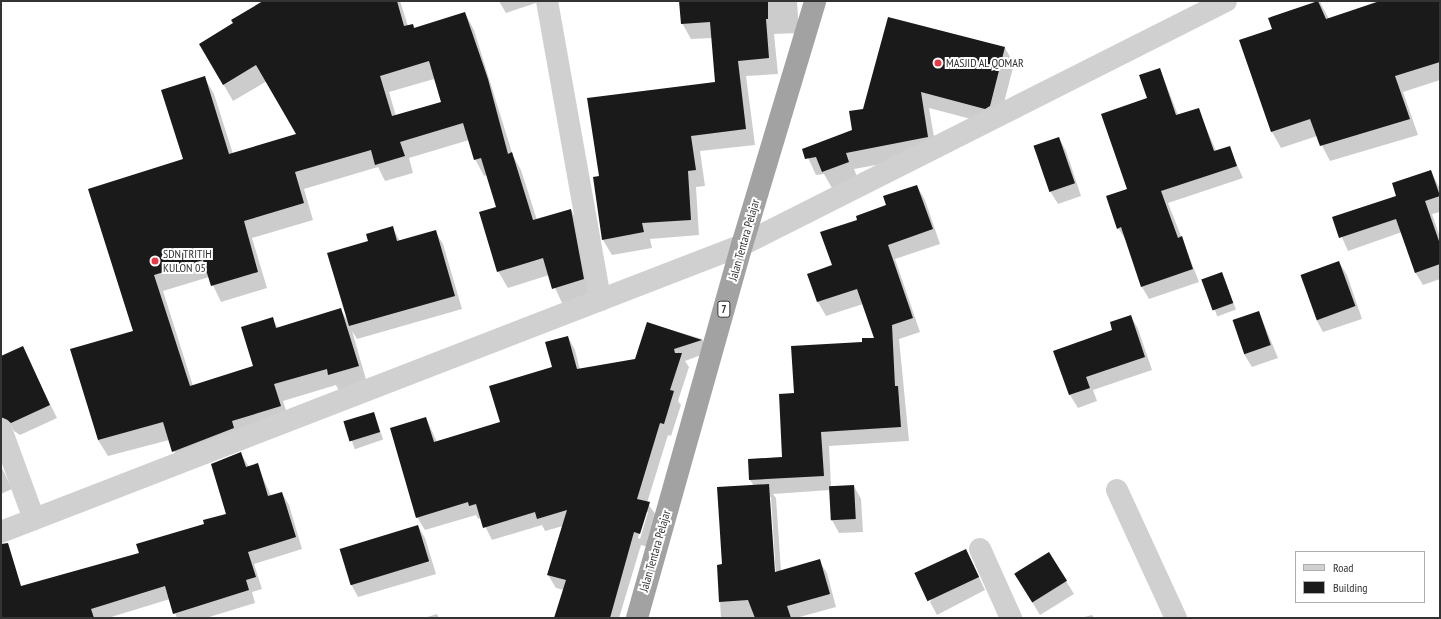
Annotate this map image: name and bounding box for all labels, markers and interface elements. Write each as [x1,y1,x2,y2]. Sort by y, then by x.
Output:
place label: MASJID AL QOMAR [946,56,1024,70]
marker: MASJID AL QOMAR [933,58,943,68]
street label: Jalan Tentara Pelajar [725,197,763,283]
place label: SDN TRITIH KULON 05 [163,247,212,275]
marker: SDN TRITIH KULON 05 [150,256,160,266]
road number: 7 [717,300,731,318]
street label: Jalan Tentara Pelajar [636,508,674,594]
legend [1295,551,1425,603]
text: Road [1333,560,1353,575]
text: Building [1333,580,1368,595]

